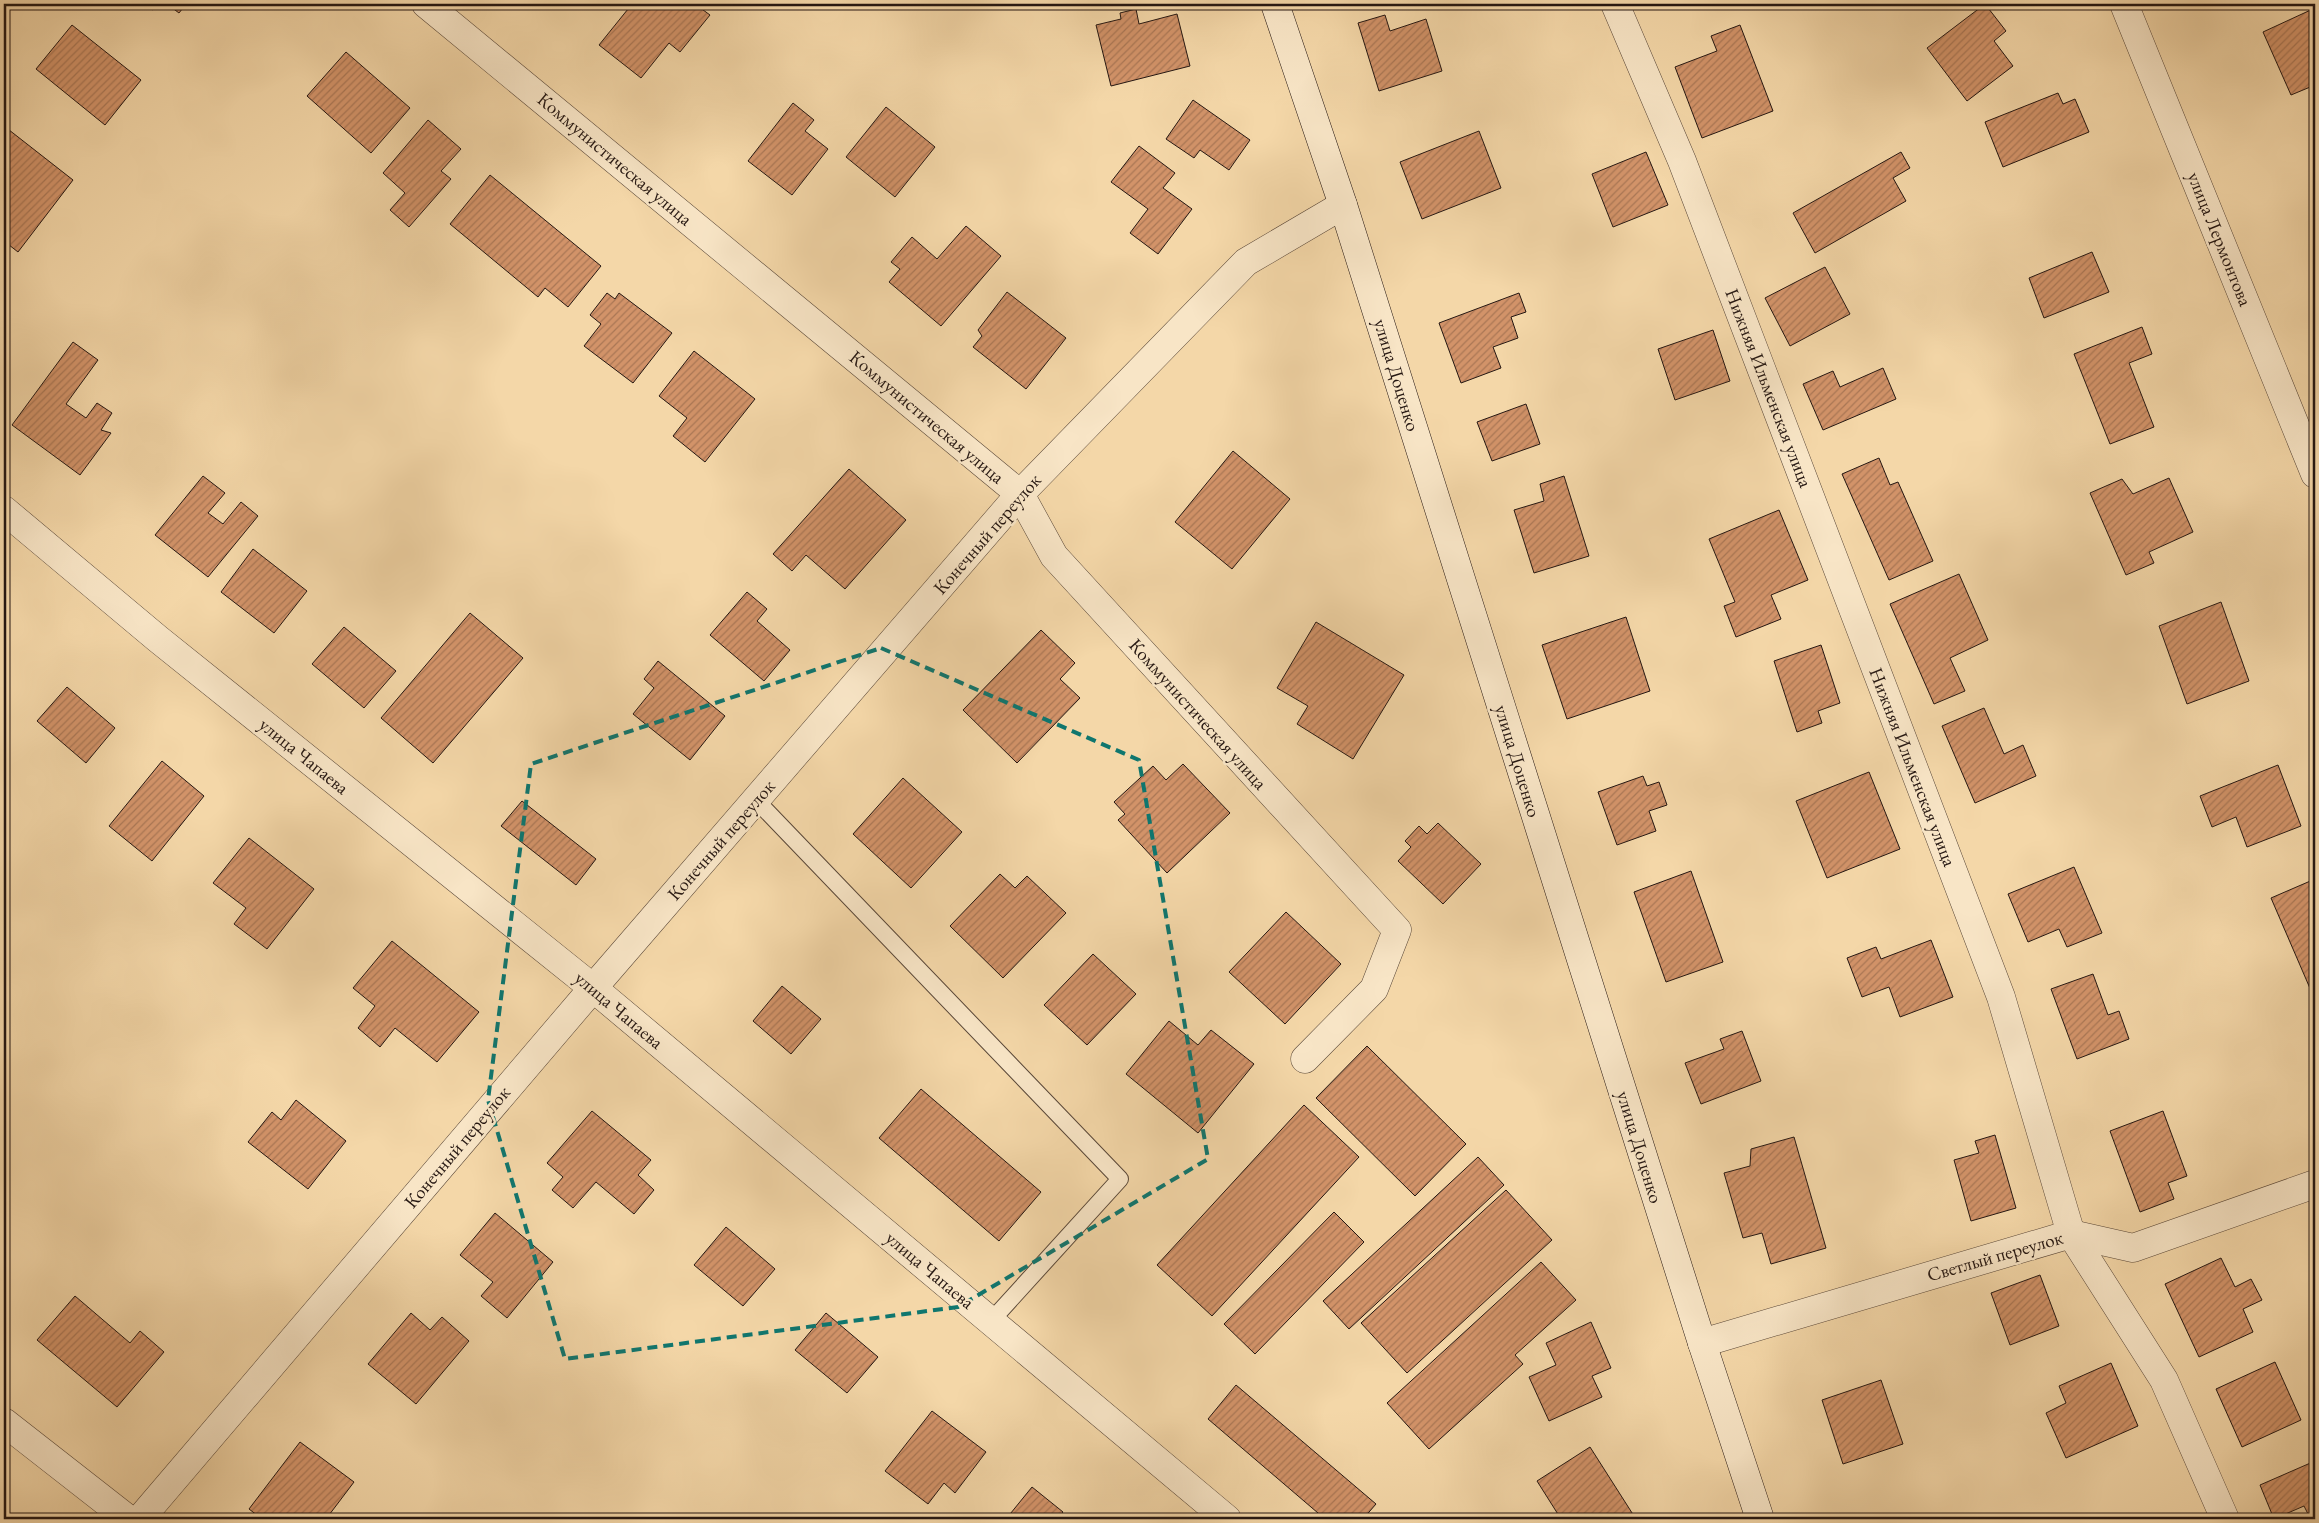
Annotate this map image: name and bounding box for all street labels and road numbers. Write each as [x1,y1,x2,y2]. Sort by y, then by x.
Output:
street label: Коммунистическая улица [532,87,698,232]
street label: улица Лермонтова [2182,168,2258,310]
street label: Нижняя Ильменская улица [1719,285,1819,491]
street label: улица Доценко [1368,316,1426,434]
street label: Коммунистическая улица [844,345,1010,490]
street label: Конечный переулок [928,468,1046,600]
street label: Коммунистическая улица [1123,633,1273,795]
street label: Нижняя Ильменская улица [1863,664,1963,870]
street label: улица Доценко [1489,702,1547,820]
street label: улица Чапаева [254,712,354,800]
street label: Конечный переулок [662,774,780,906]
street label: улица Чапаева [569,965,669,1055]
street label: Конечный переулок [398,1081,516,1213]
street label: улица Доценко [1611,1088,1669,1206]
street label: улица Чапаева [880,1225,980,1315]
street label: Светлый переулок [1924,1225,2066,1287]

